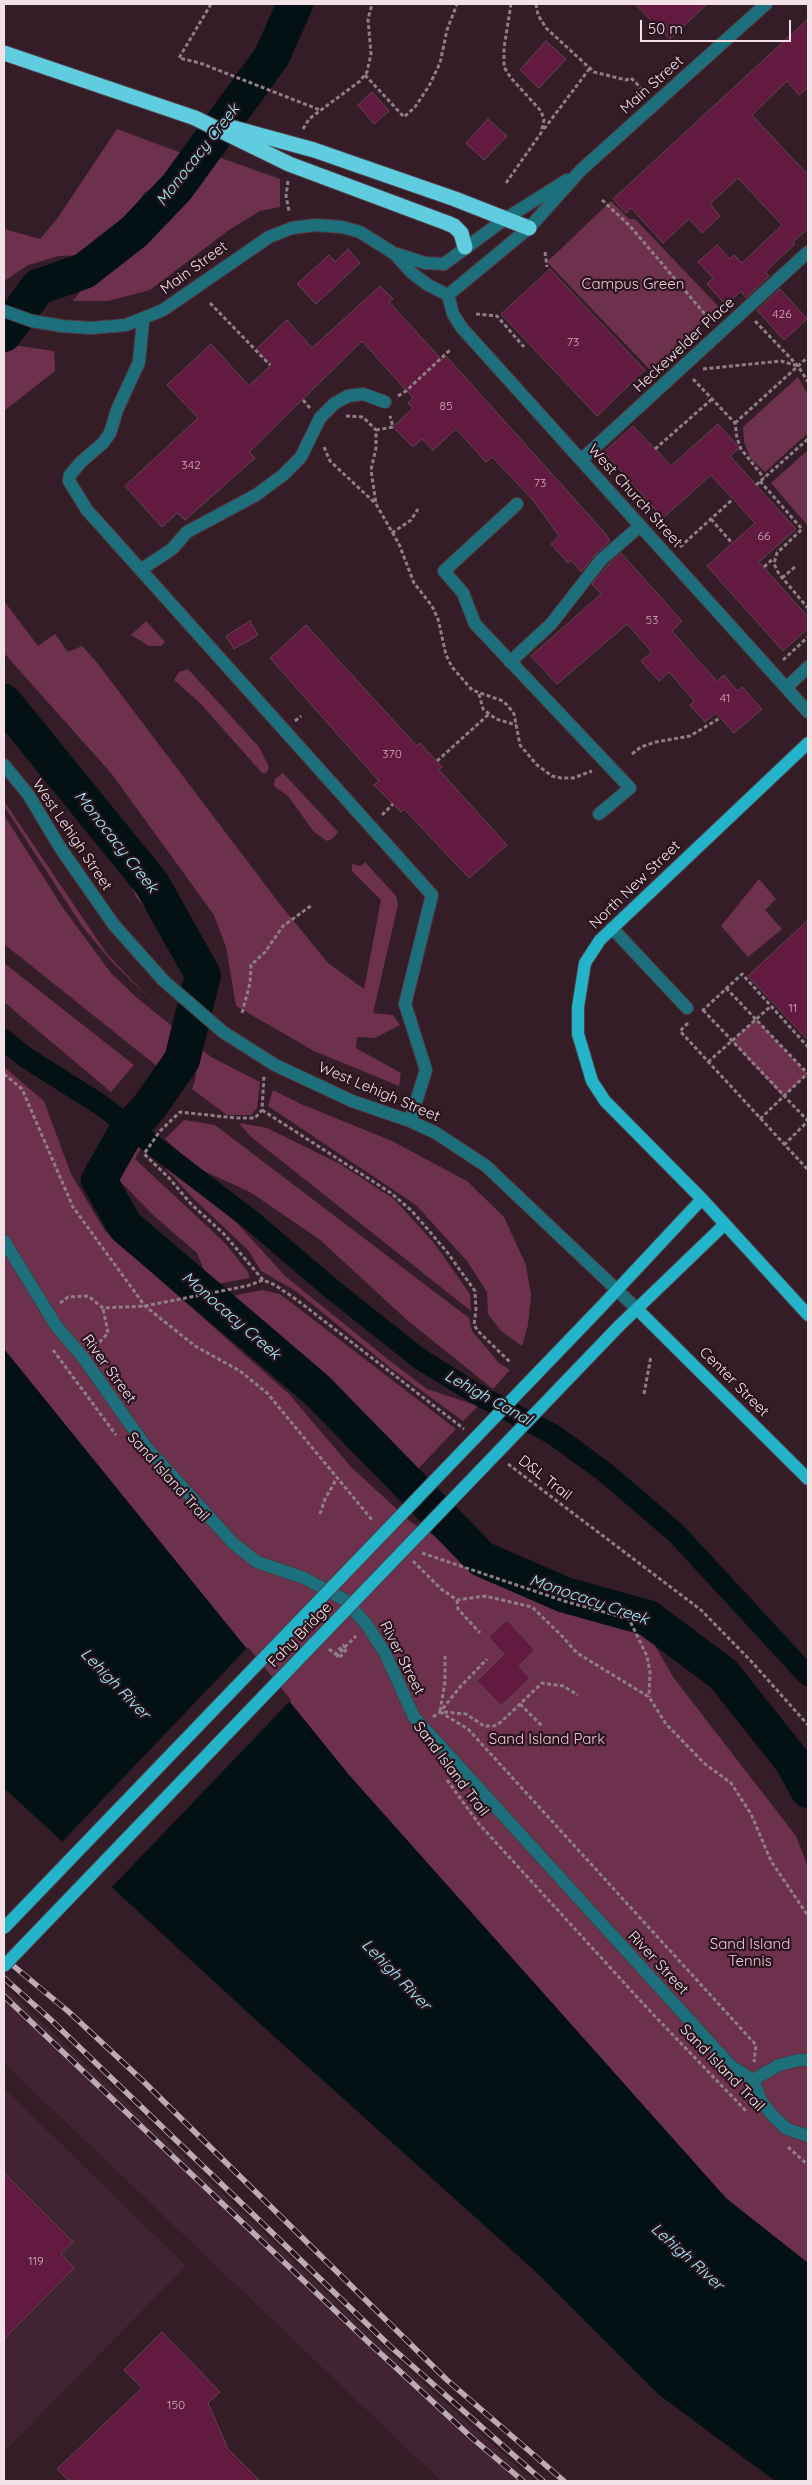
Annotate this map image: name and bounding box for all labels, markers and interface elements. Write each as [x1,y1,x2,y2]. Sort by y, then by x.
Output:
scale bar [642,10,793,42]
text: 50 m [648,19,683,38]
street label: Main Street [617,52,687,118]
water label: Monocacy Creek [152,100,244,210]
street label: Main Street [157,238,231,298]
park label: Campus Green [582,275,684,293]
street label: Heckewelder Place [630,294,738,396]
house number: 426 [772,307,792,321]
house number: 73 [567,335,579,349]
house number: 85 [439,399,453,413]
street label: West Church Street [584,441,686,551]
house number: 342 [181,458,201,472]
house number: 73 [534,476,546,490]
house number: 66 [758,529,770,543]
house number: 53 [646,613,658,627]
house number: 41 [720,691,730,705]
house number: 370 [382,747,402,761]
street label: West Lehigh Street [28,776,116,894]
water label: Monocacy Creek [70,787,162,897]
street label: North New Street [586,837,684,933]
house number: 11 [789,1001,797,1015]
street label: West Lehigh Street [316,1058,442,1126]
water label: Monocacy Creek [178,1268,284,1364]
street label: River Street [78,1331,140,1407]
street label: Center Street [695,1343,773,1421]
water label: Lehigh Canal [441,1366,535,1430]
street label: Sand Island Trail [123,1429,213,1525]
street label: D&L Trail [515,1452,575,1504]
water label: Monocacy Creek [527,1571,651,1629]
street label: Fahy Bridge [264,1599,336,1671]
street label: River Street [376,1618,428,1698]
water label: Lehigh River [76,1645,154,1723]
street label: Sand Island Trail [409,1718,493,1820]
park label: Sand Island Park [489,1730,605,1748]
street label: River Street [624,1927,692,1999]
park label: Sand Island Tennis [710,1935,790,1970]
water label: Lehigh River [357,1936,435,2014]
street label: Sand Island Trail [676,2021,768,2115]
water label: Lehigh River [647,2219,727,2295]
house number: 119 [28,2254,44,2268]
house number: 150 [167,2398,185,2412]

